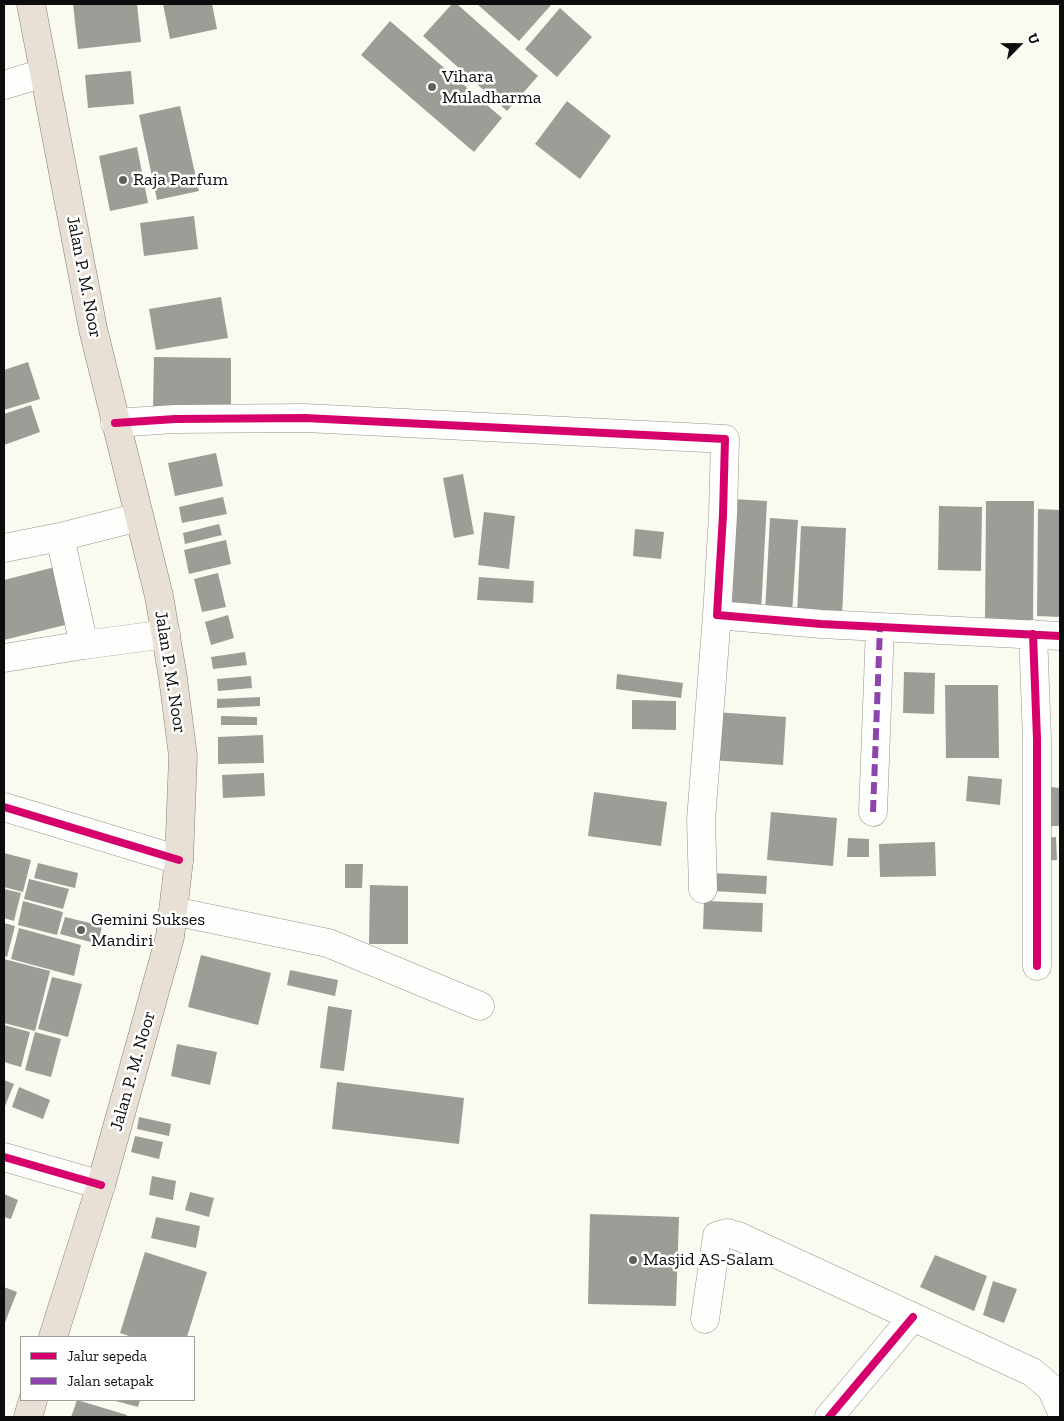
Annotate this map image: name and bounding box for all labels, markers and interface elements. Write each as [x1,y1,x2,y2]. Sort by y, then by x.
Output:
north arrow [994,20,1044,70]
text: U [1023,31,1043,47]
place label: Vihara Muladharma [442,66,542,108]
marker: Vihara Muladharma [426,81,438,93]
place label: Raja Parfum [133,169,228,191]
marker: Raja Parfum [117,174,129,186]
street label: Jalan P. M. Noor [62,214,106,340]
street label: Jalan P. M. Noor [150,609,190,735]
place label: Gemini Sukses Mandiri [91,909,205,952]
marker: Gemini Sukses Mandiri [75,924,87,936]
street label: Jalan P. M. Noor [106,1009,160,1133]
place label: Masjid AS-Salam [643,1249,774,1271]
marker: Masjid AS-Salam [627,1254,639,1266]
legend [20,1336,195,1401]
text: Jalur sepeda [67,1347,147,1365]
text: Jalan setapak [67,1372,154,1390]

